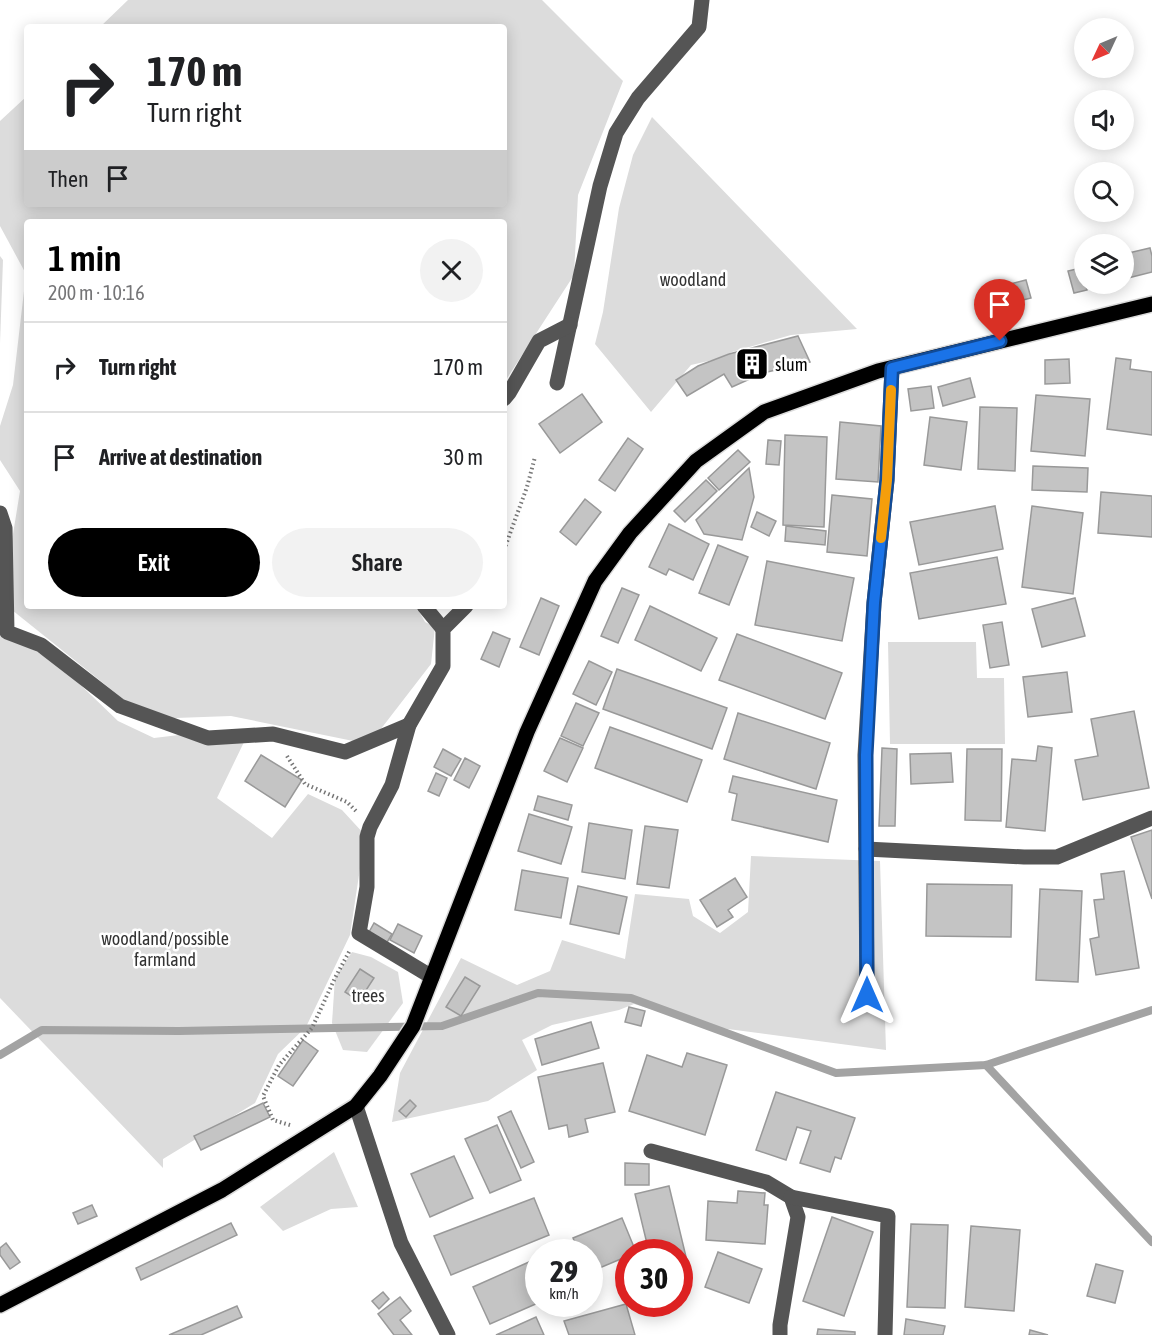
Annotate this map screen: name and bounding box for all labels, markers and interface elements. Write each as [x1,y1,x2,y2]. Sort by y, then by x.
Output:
north arrow [1074,18,1134,78]
map controls [1074,18,1134,294]
text: 170 m [147,47,242,95]
icon: right [48,48,126,126]
button: sound [1074,90,1134,150]
text: Turn right [147,97,242,128]
icon: arrive [101,162,134,195]
button: search [1074,162,1134,222]
text: Then [48,166,89,192]
button: layers [1074,234,1134,294]
text: 1 min [48,237,122,279]
button: close [420,239,483,302]
park label: woodland [660,269,726,290]
pin [974,279,1025,341]
text: 200 m · 10:16 [48,281,145,304]
icon: arrive [983,288,1016,321]
building icon: slum [734,346,770,382]
icon: right [48,351,81,384]
text: Turn right [99,354,176,380]
text: 170 m [433,354,483,380]
place label: slum [775,354,808,375]
icon: arrive [48,441,81,474]
text: Arrive at destination [99,444,262,470]
text: 30 m [443,444,483,470]
button: Exit [48,528,260,597]
button: Share [272,528,483,597]
park label: woodland/possible farmland [101,928,229,970]
position arrow [835,963,899,1027]
park label: trees [351,985,385,1006]
speed limit sign: 30 [615,1239,693,1317]
text: 29 [550,1254,578,1288]
text: km/h [549,1285,579,1302]

